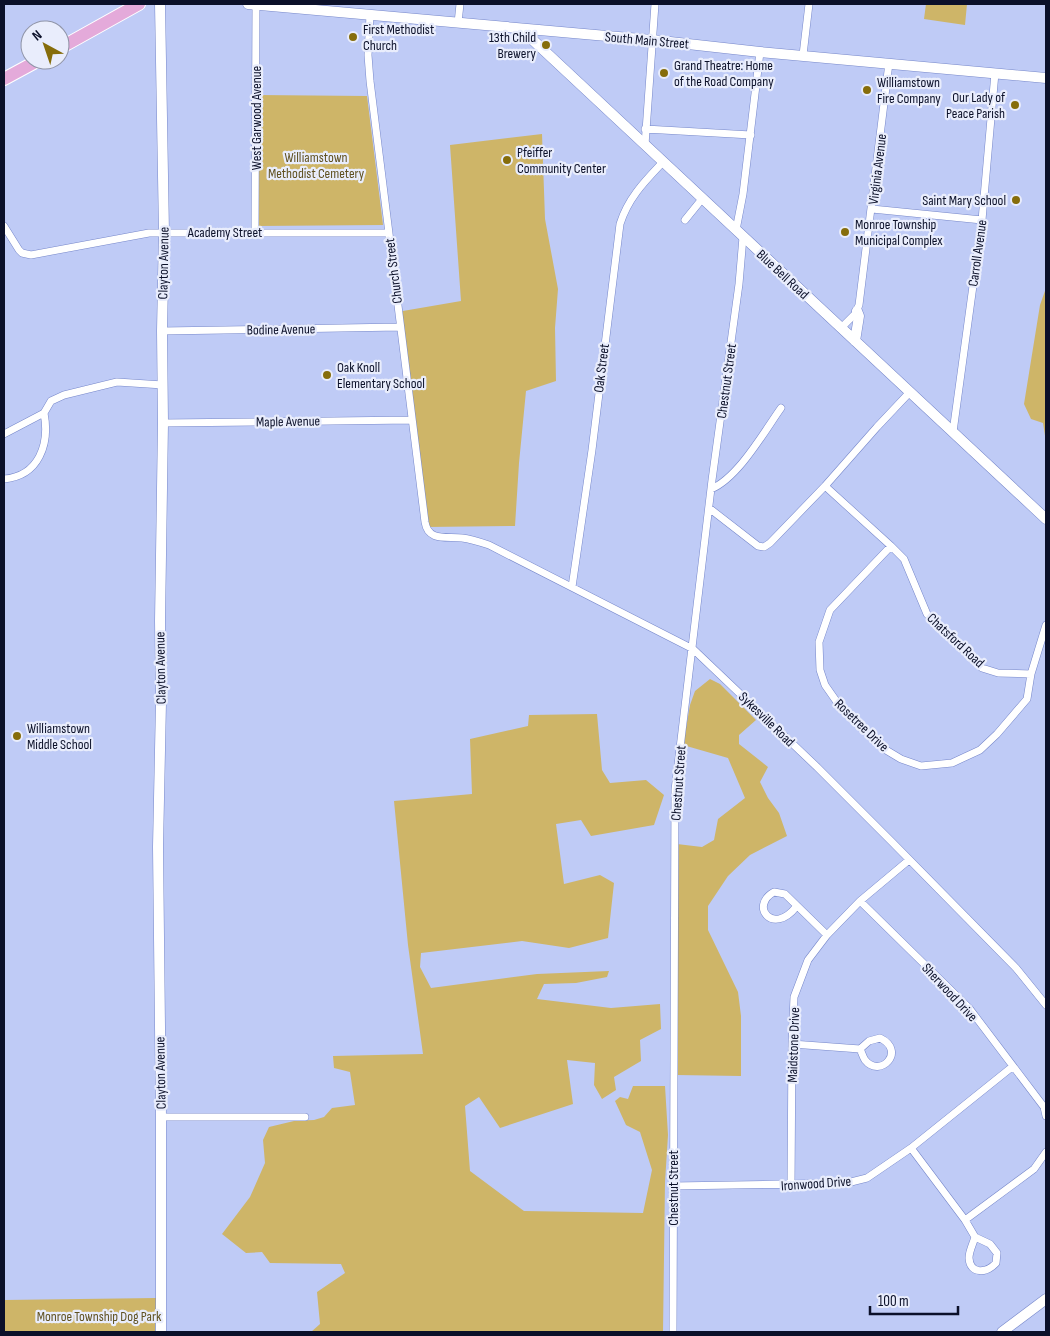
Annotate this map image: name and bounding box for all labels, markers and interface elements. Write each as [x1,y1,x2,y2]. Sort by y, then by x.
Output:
north arrow [20,20,70,70]
place label: First Methodist Church [363,21,434,54]
text: N [29,27,45,44]
street label: South Main Street [604,28,690,53]
place label: 13th Child Brewery [489,29,537,62]
marker: First Methodist Church [347,31,359,43]
marker: 13th Child Brewery [540,39,552,51]
place label: Grand Theatre: Home of the Road Company [674,57,774,90]
street label: West Garwood Avenue [248,66,265,170]
marker: Grand Theatre: Home of the Road Company [658,67,670,79]
place label: Williamstown Fire Company [877,74,941,107]
marker: Williamstown Fire Company [861,84,873,96]
place label: Our Lady of Peace Parish [946,89,1006,122]
marker: Our Lady of Peace Parish [1009,99,1021,111]
street label: Virginia Avenue [865,133,890,205]
place label: Pfeiffer Community Center [517,144,606,177]
park label: Williamstown Methodist Cemetery [268,149,365,182]
marker: Pfeiffer Community Center [501,154,513,166]
place label: Saint Mary School [922,192,1006,209]
marker: Saint Mary School [1010,194,1022,206]
place label: Monroe Township Municipal Complex [855,216,943,249]
street label: Carroll Avenue [964,219,991,288]
street label: Academy Street [187,224,262,241]
marker: Monroe Township Municipal Complex [839,226,851,238]
street label: Clayton Avenue [154,227,173,299]
street label: Church Street [381,237,406,305]
street label: Blue Bell Road [753,246,812,303]
street label: Bodine Avenue [247,320,315,339]
street label: Chestnut Street [713,342,740,420]
street label: Oak Street [590,343,613,394]
place label: Oak Knoll Elementary School [337,359,425,392]
marker: Oak Knoll Elementary School [321,369,333,381]
street label: Maple Avenue [256,412,320,431]
street label: Chatsford Road [923,610,988,671]
street label: Clayton Avenue [151,632,170,704]
street label: Sykesville Road [735,688,798,750]
street label: Rosetree Drive [831,695,892,755]
place label: Williamstown Middle School [27,720,92,753]
marker: Williamstown Middle School [11,730,23,742]
street label: Chestnut Street [667,745,690,821]
street label: Sherwood Drive [918,960,981,1025]
street label: Maidstone Drive [784,1007,803,1083]
street label: Clayton Avenue [151,1037,170,1109]
street label: Chestnut Street [665,1150,682,1226]
street label: Ironwood Drive [780,1173,852,1194]
scale bar [870,1284,958,1316]
text: 100 m [878,1292,909,1311]
park label: Monroe Township Dog Park [37,1308,162,1325]

